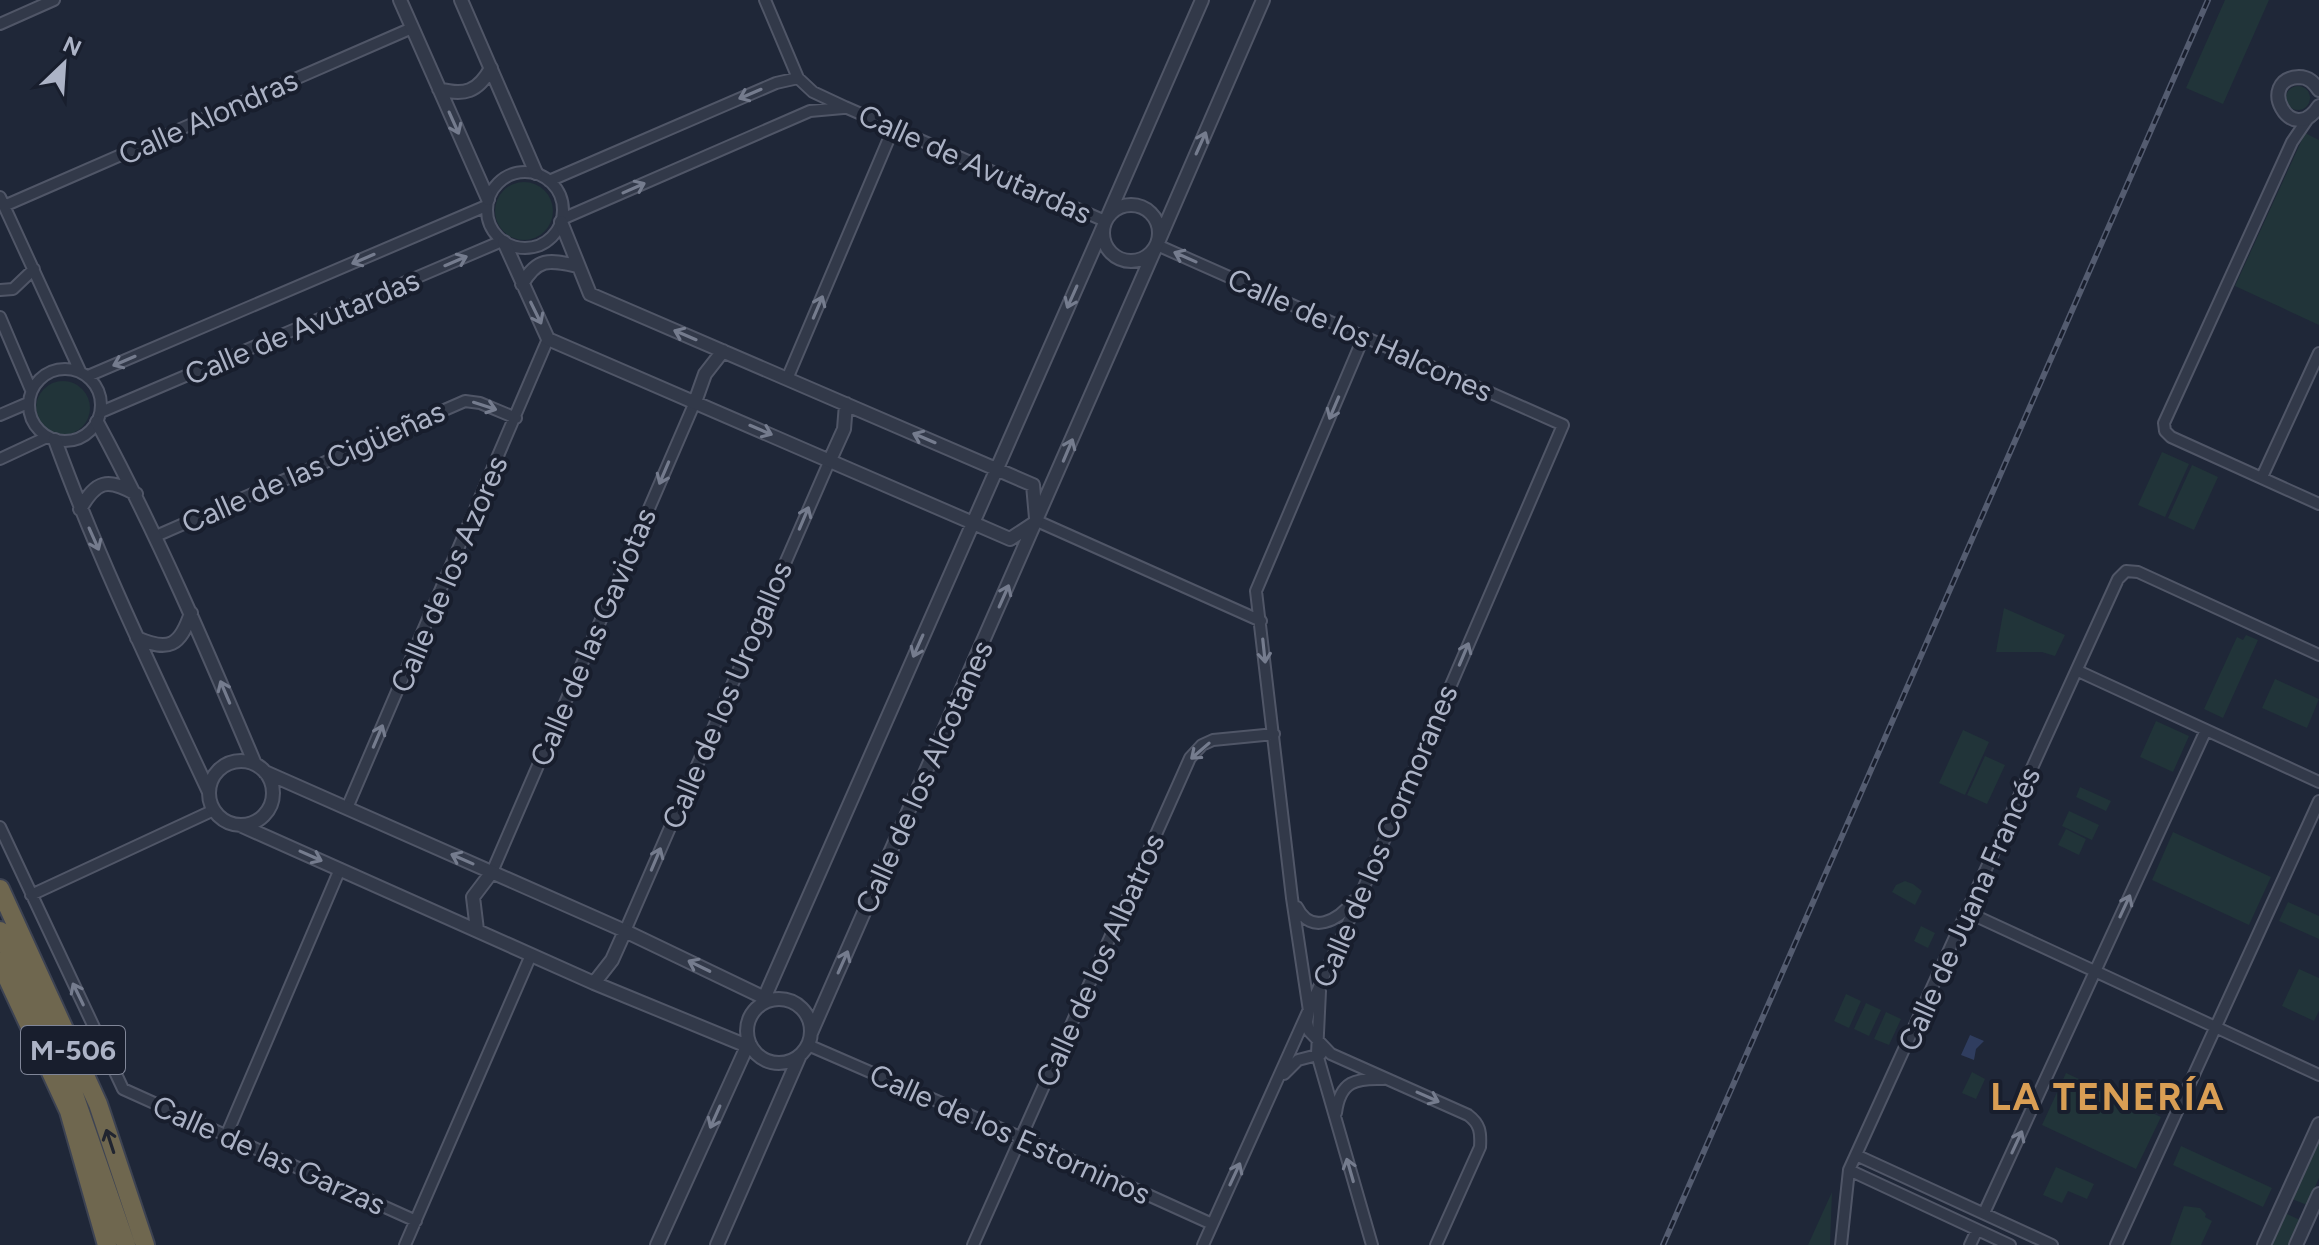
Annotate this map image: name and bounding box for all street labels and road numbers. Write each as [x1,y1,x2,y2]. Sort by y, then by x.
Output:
street label: Calle Alondras [113,61,303,173]
street label: Calle de Avutardas [853,96,1097,232]
street label: Calle de los Halcones [1222,260,1498,410]
street label: Calle de Avutardas [179,261,425,393]
street label: Calle de las Cigüeñas [176,392,450,542]
street label: Calle de los Azores [382,450,516,698]
street label: Calle de las Gaviotas [522,502,664,772]
street label: Calle de los Urogallos [654,556,800,834]
street label: Calle de los Alcotanes [847,635,1001,919]
street label: Calle de los Cormoranes [1304,679,1466,993]
street label: Calle de Juana Francés [1890,761,2048,1057]
street label: Calle de los Albatros [1028,828,1172,1092]
road number: M-506 [21,1026,125,1074]
street label: Calle de los Estorninos [864,1055,1156,1213]
street label: Calle de las Garzas [147,1087,391,1223]

